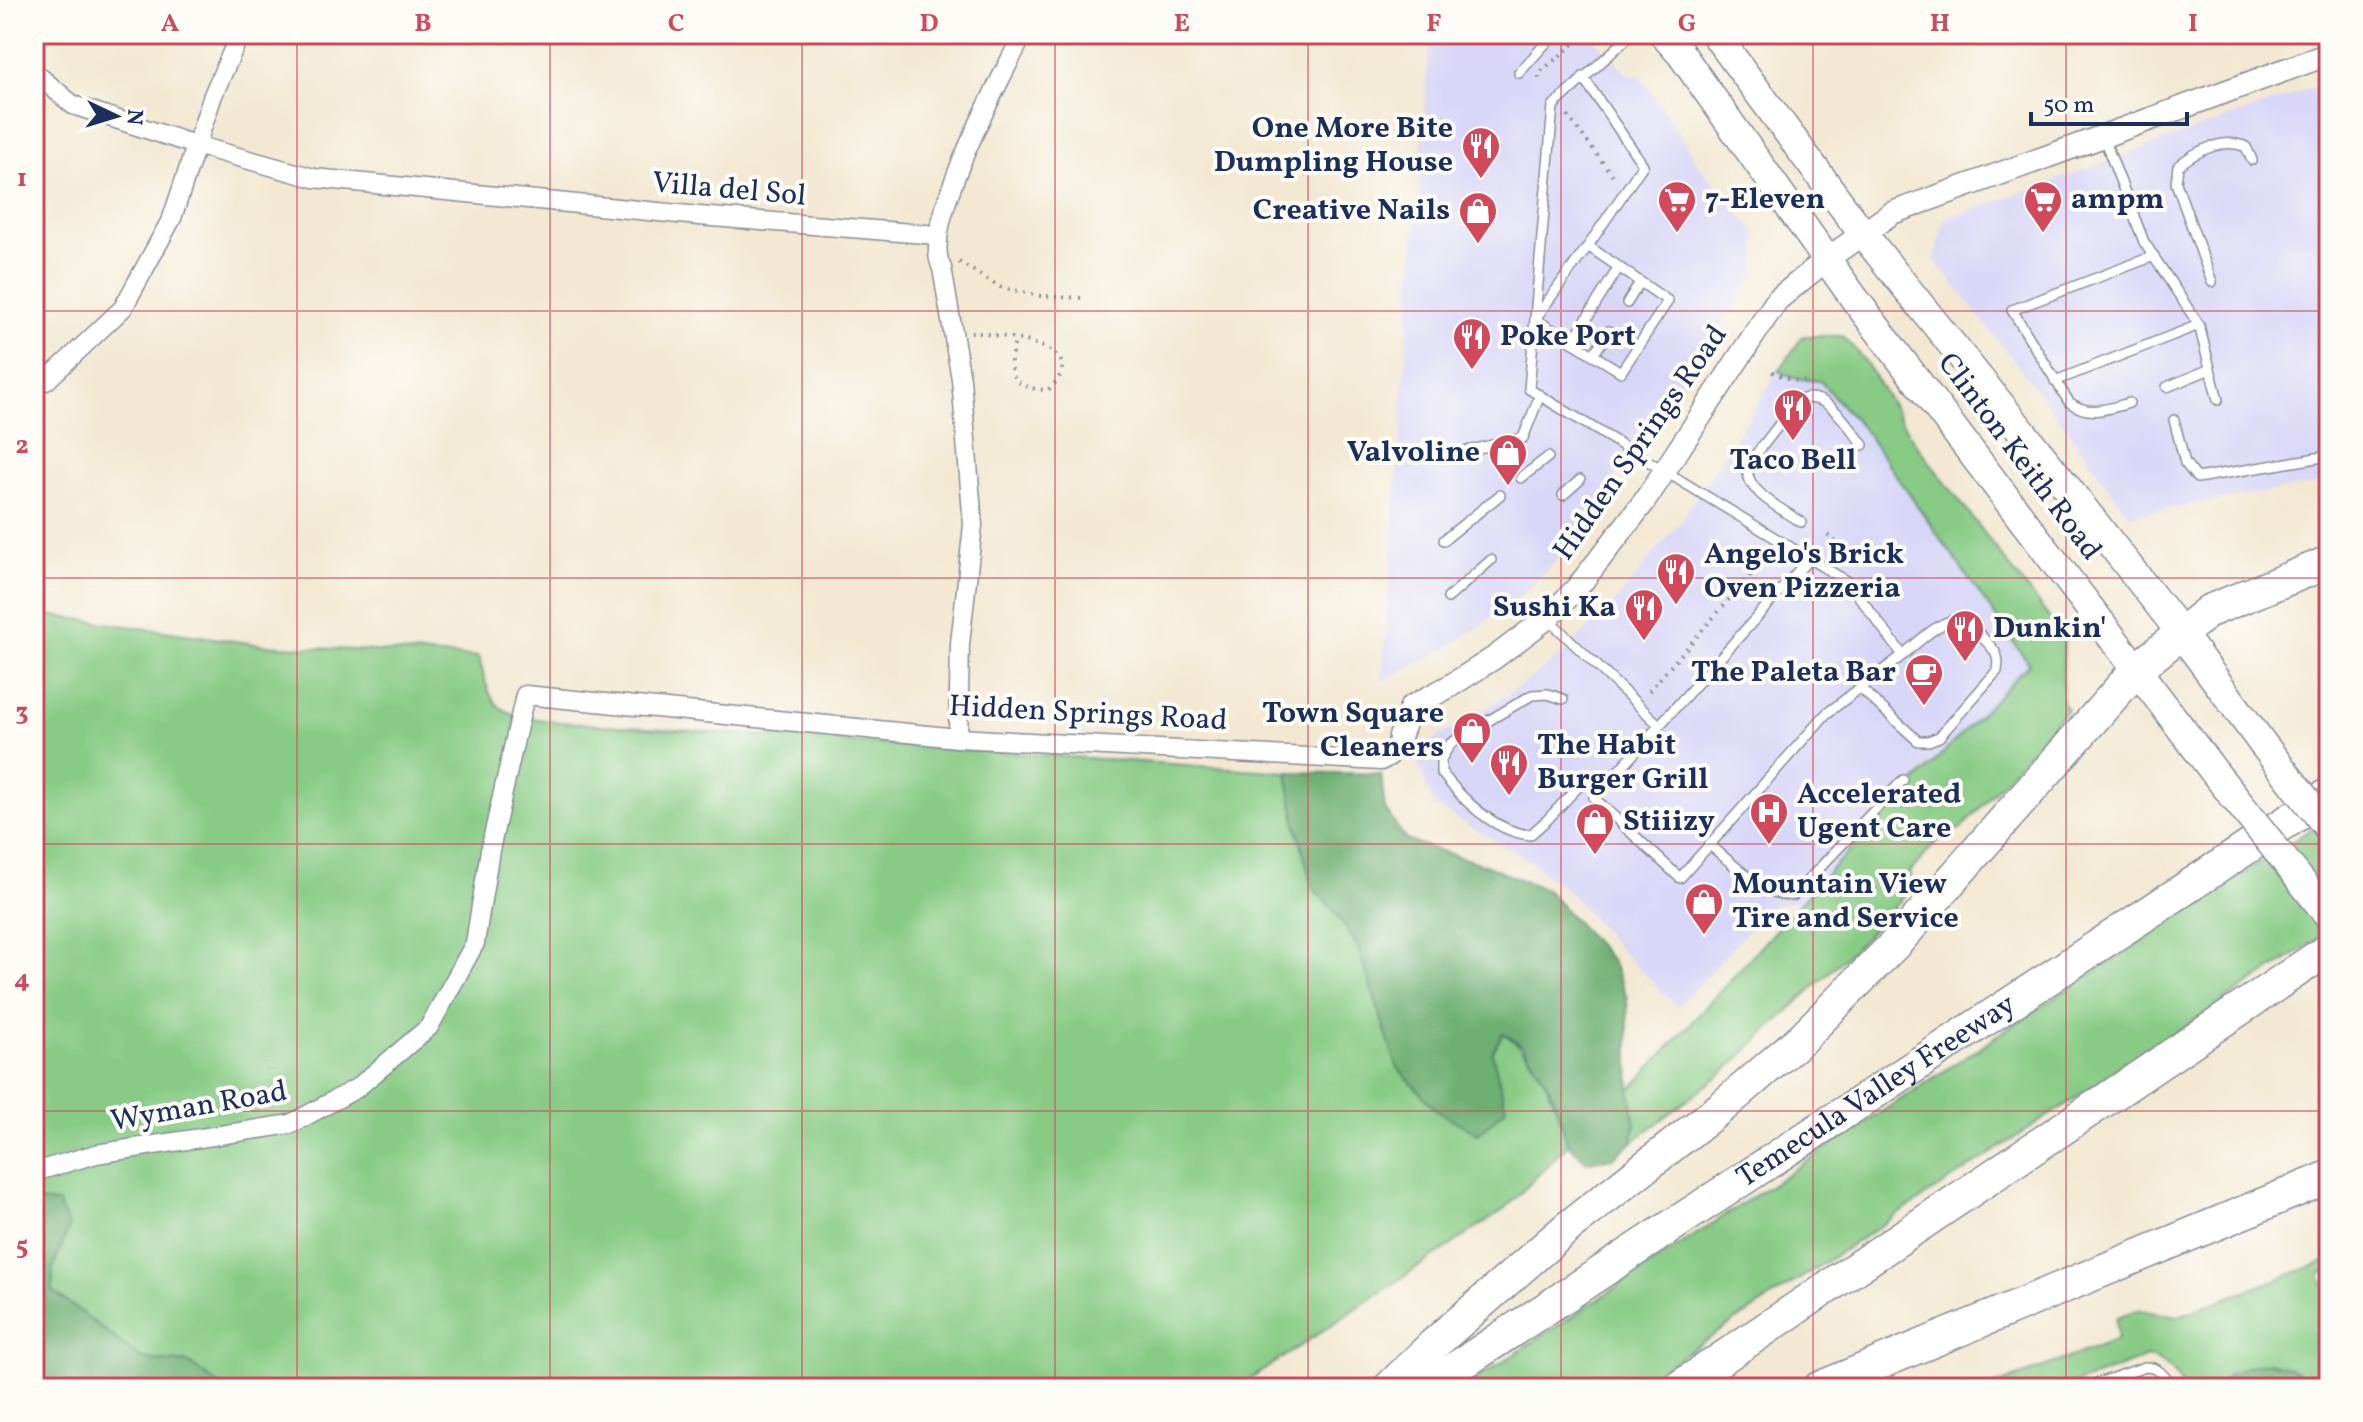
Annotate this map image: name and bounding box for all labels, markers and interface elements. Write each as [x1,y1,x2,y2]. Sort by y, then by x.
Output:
text: A [161,6,180,42]
text: B [414,6,432,42]
text: C [668,6,684,42]
text: D [919,6,939,42]
text: E [1174,6,1190,42]
text: F [1426,6,1442,42]
text: G [1678,6,1696,42]
text: H [1930,6,1950,42]
text: I [2188,6,2198,42]
north arrow [76,76,156,156]
scale bar [2031,76,2187,126]
text: 50 m [2043,89,2095,123]
text: N [117,108,149,126]
place label: One More Bite Dumpling House [1214,108,1453,184]
restaurant icon: One More Bite Dumpling House [1460,125,1502,180]
text: 1 [17,161,27,197]
street label: Villa del Sol [650,162,808,218]
supermarket icon: 7-Eleven [1656,179,1698,234]
place label: 7-Eleven [1705,179,1825,221]
supermarket icon: ampm [2022,179,2064,234]
place label: ampm [2071,179,2164,221]
place label: Creative Nails [1253,190,1450,232]
shop icon: Creative Nails [1457,190,1499,245]
restaurant icon: Poke Port [1451,316,1493,371]
place label: Poke Port [1500,316,1636,358]
street label: Hidden Springs Road [1544,317,1738,569]
street label: Clinton Keith Road [1927,344,2111,570]
restaurant icon: Taco Bell [1772,387,1814,442]
text: 2 [15,428,29,464]
place label: Valvoline [1347,432,1480,474]
shop icon: Valvoline [1487,432,1529,487]
place label: Taco Bell [1730,440,1856,482]
place label: Angelo's Brick Oven Pizzeria [1704,534,1904,610]
restaurant icon: Angelo's Brick Oven Pizzeria [1655,551,1697,606]
place label: Sushi Ka [1493,587,1616,629]
restaurant icon: Sushi Ka [1623,587,1665,642]
restaurant icon: Dunkin' [1944,608,1986,663]
place label: Dunkin' [1993,608,2107,650]
place label: The Paleta Bar [1691,652,1896,694]
cafe icon: The Paleta Bar [1903,652,1945,707]
street label: Hidden Springs Road [948,686,1228,742]
place label: Town Square Cleaners [1262,693,1444,769]
text: 3 [15,695,29,731]
shop icon: Town Square Cleaners [1451,710,1493,765]
place label: The Habit Burger Grill [1537,725,1708,801]
restaurant icon: The Habit Burger Grill [1488,742,1530,797]
place label: Accelerated Ugent Care [1797,774,1961,850]
hospital icon: Accelerated Ugent Care [1748,791,1790,846]
shop icon: Stiiizy [1574,801,1616,856]
place label: Stiiizy [1623,801,1715,843]
place label: Mountain View Tire and Service [1732,864,1959,940]
shop icon: Mountain View Tire and Service [1683,881,1725,936]
text: 4 [14,962,30,998]
street label: Temecula Valley Freeway [1728,984,2024,1199]
street label: Wyman Road [108,1071,290,1143]
text: 5 [16,1229,28,1265]

